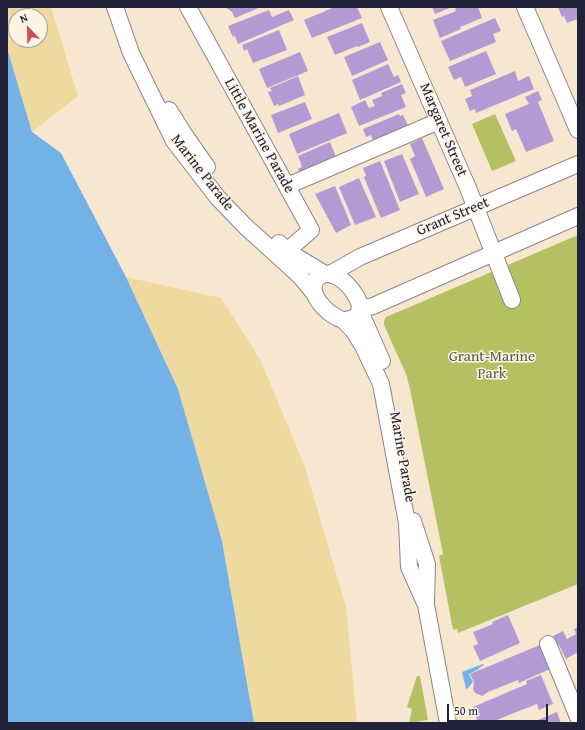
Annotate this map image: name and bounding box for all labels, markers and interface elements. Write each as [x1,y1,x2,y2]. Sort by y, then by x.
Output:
north arrow [8,8,48,48]
text: N [17,9,30,27]
street label: Little Marine Parade [220,75,298,197]
street label: Margaret Street [415,81,471,179]
street label: Marine Parade [167,131,237,215]
street label: Grant Street [414,194,492,240]
park label: Grant-Marine Park [449,348,535,383]
street label: Marine Parade [385,410,419,504]
scale bar [449,696,550,722]
text: 50 m [454,702,478,719]

